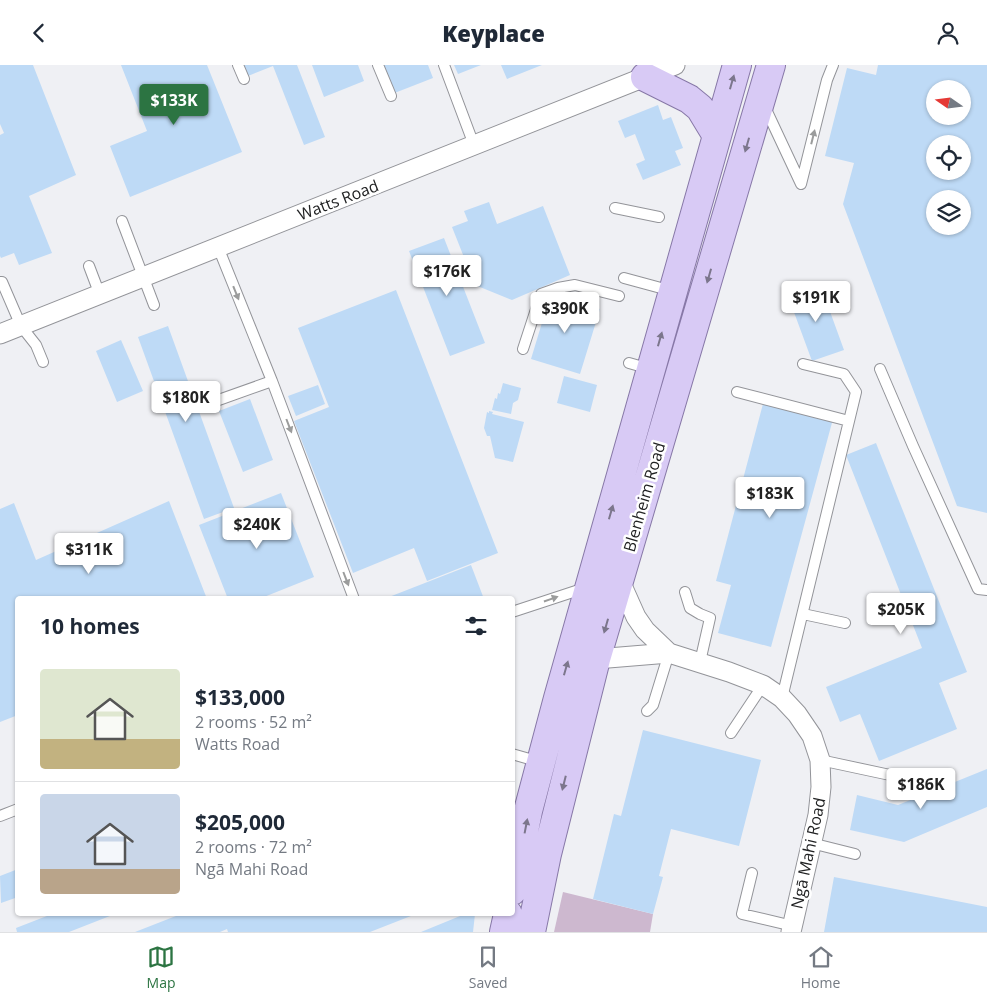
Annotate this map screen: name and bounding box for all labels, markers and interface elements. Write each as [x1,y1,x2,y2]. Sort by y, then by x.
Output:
text: Keyplace [442,18,545,48]
icon: back [25,19,53,47]
icon: person [934,19,962,47]
one-way arrow [729,74,737,89]
north arrow [926,80,971,125]
map controls [926,80,971,235]
pin: $133K [139,83,209,126]
text: $133K [150,89,198,111]
one-way arrow [809,129,817,144]
button: locate [926,135,971,180]
one-way arrow [743,138,751,153]
street label: Watts Road [294,174,382,226]
button: layers [926,190,971,235]
pin: $176K [412,255,482,297]
text: $176K [423,260,471,282]
one-way arrow [704,269,712,284]
pin: $191K [781,281,851,323]
one-way arrow [233,285,241,300]
text: $191K [792,286,840,308]
pin: $390K [530,291,600,334]
text: $390K [541,297,589,319]
one-way arrow [656,331,664,346]
pin: $180K [151,381,221,423]
text: $180K [162,386,210,408]
one-way arrow [286,419,293,434]
street label: Blenheim Road [618,440,670,554]
pin: $183K [735,477,805,519]
text: $183K [746,482,794,504]
one-way arrow [607,504,615,519]
pin: $240K [222,507,292,550]
text: $240K [233,513,281,535]
pin: $311K [54,533,124,575]
text: $311K [65,538,113,560]
one-way arrow [343,571,350,586]
pin: $205K [866,593,936,635]
one-way arrow [544,595,559,603]
text: $205K [877,598,925,620]
text: 10 homes [40,612,140,640]
icon: filters [462,612,490,640]
one-way arrow [602,618,610,633]
one-way arrow [562,661,570,676]
text: $133,000 [195,683,285,711]
icon: home [80,689,140,749]
text: 2 rooms · 52 m² [195,711,312,733]
text: Watts Road [195,733,280,755]
pin: $186K [886,767,956,810]
text: $186K [897,773,945,795]
one-way arrow [560,775,568,790]
street label: Ngā Mahi Road [785,795,831,911]
text: $205,000 [195,808,285,836]
icon: home [80,814,140,874]
one-way arrow [522,817,530,833]
text: 2 rooms · 72 m² [195,836,312,858]
text: Ngā Mahi Road [195,858,308,880]
tab: Map [147,943,176,992]
tab: Saved [469,943,508,992]
tab: Home [801,943,840,992]

